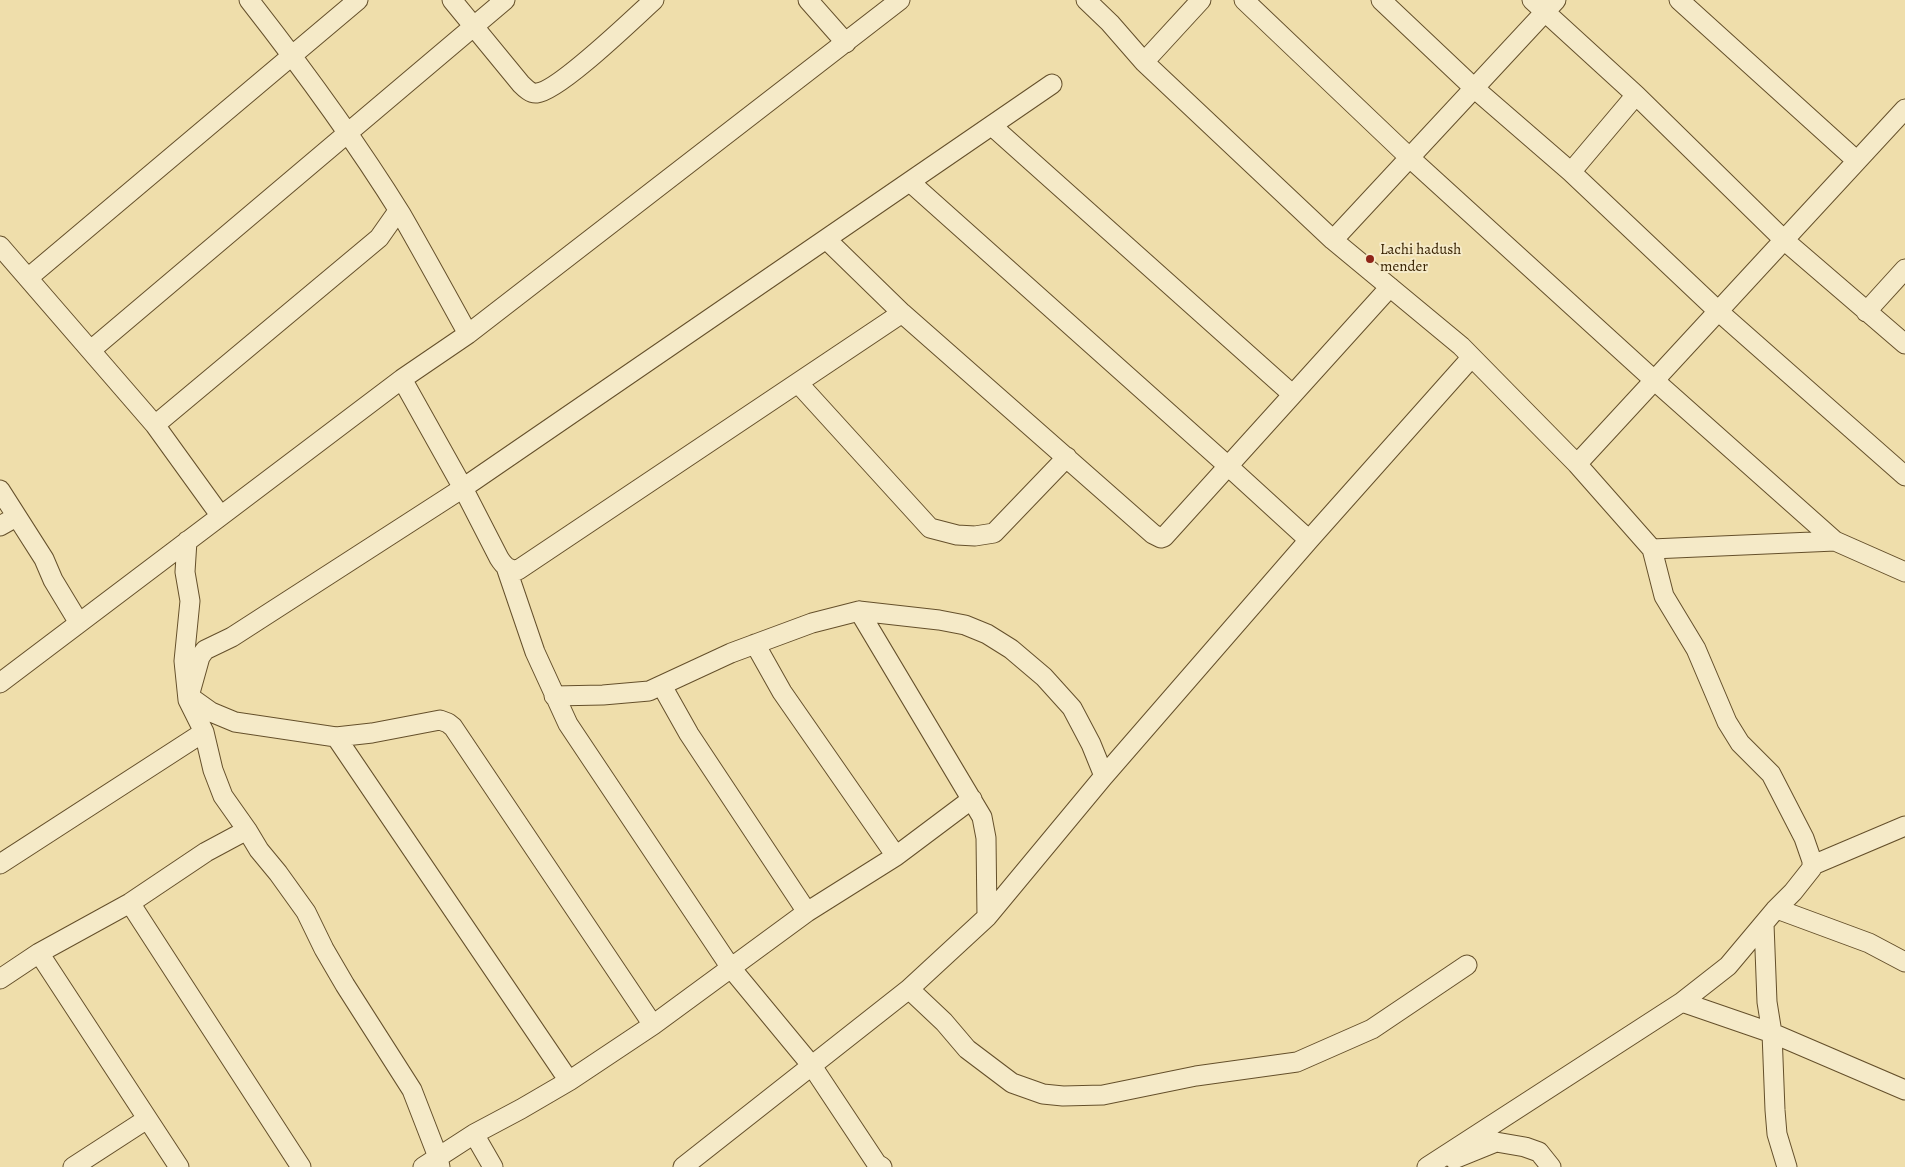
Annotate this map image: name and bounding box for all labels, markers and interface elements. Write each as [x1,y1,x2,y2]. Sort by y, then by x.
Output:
place label: Lachi hadush mender [1380,241,1461,276]
marker: Lachi hadush mender [1364,253,1376,265]

